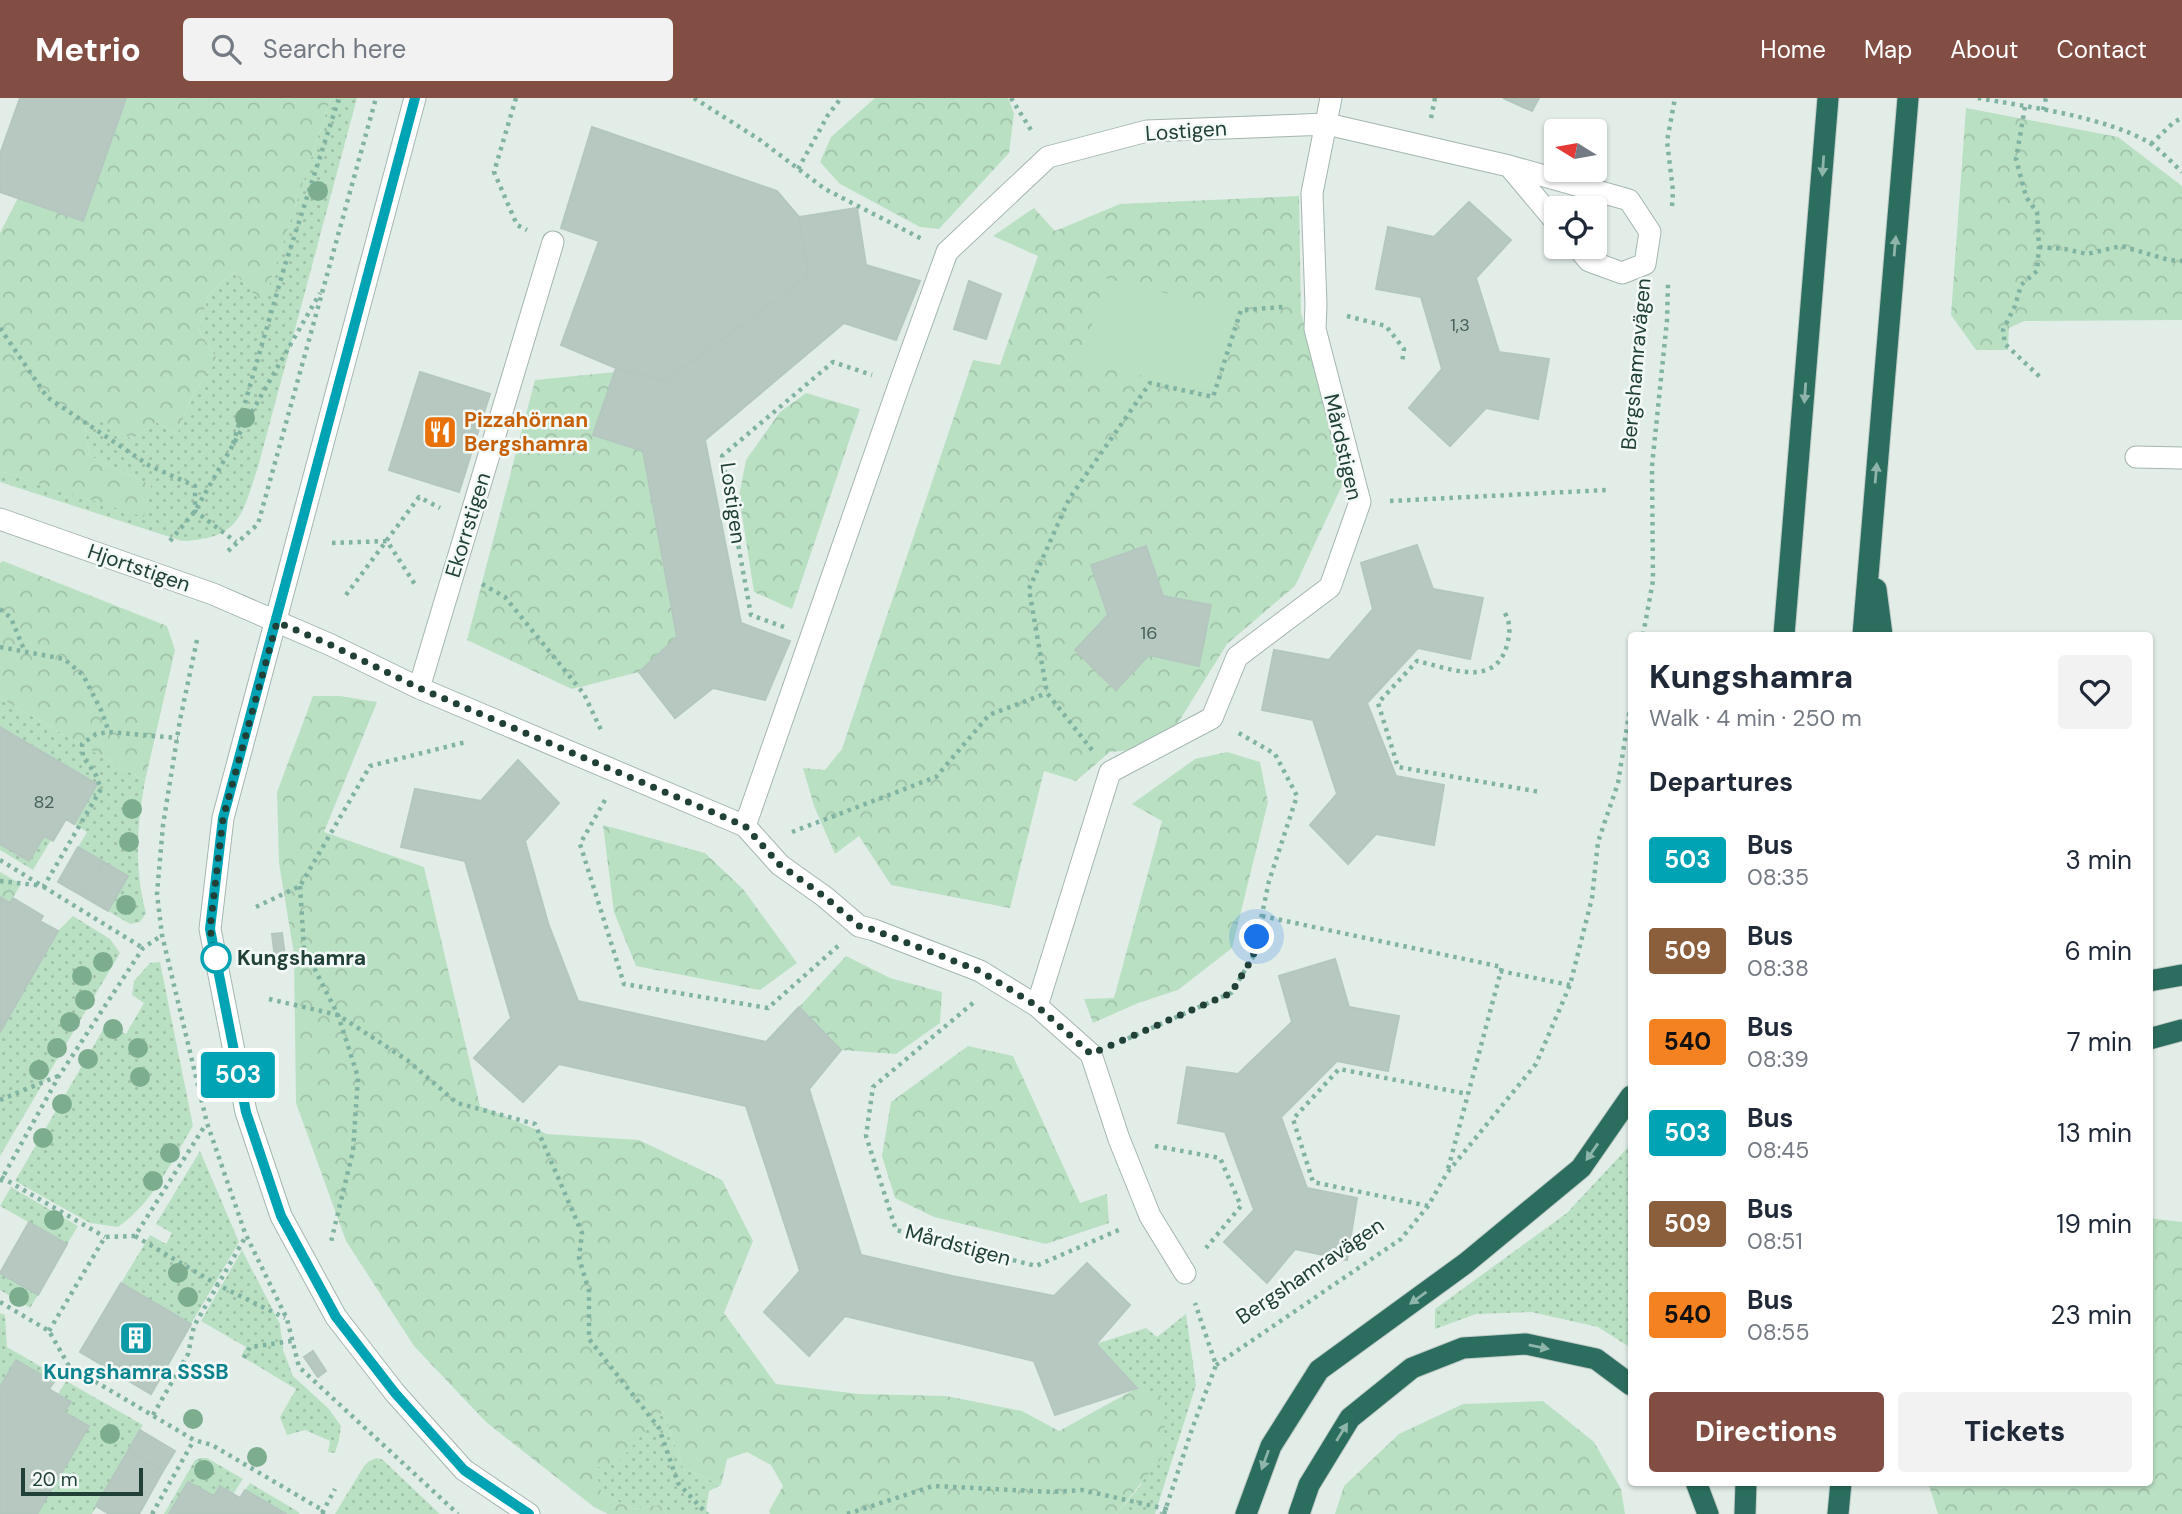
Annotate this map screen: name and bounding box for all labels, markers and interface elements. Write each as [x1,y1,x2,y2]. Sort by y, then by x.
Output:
search box [183,18,673,81]
text: Metrio [35,28,141,71]
icon: search [207,30,245,68]
text: Search here [263,32,406,66]
text: Home [1760,34,1826,65]
text: Map [1864,34,1912,65]
text: About [1950,34,2019,65]
text: Contact [2057,34,2147,65]
street label: Lostigen [1144,114,1228,148]
north arrow [1544,119,1606,182]
map controls [1544,119,1607,259]
one-way arrow [1817,155,1828,177]
button: locate [1544,196,1607,259]
one-way arrow [1890,235,1901,257]
street label: Bergshamravägen [1615,277,1657,451]
house number: 1,3 [1450,313,1470,337]
one-way arrow [1799,382,1810,404]
street label: Mårdstigen [1317,391,1369,503]
place label: Pizzahörnan Bergshamra [464,406,588,458]
restaurant icon: Pizzahörnan Bergshamra [421,413,459,451]
street label: Lostigen [713,461,753,545]
one-way arrow [1871,462,1882,484]
street label: Ekorrstigen [439,469,497,581]
street label: Hjortstigen [84,537,194,599]
house number: 16 [1141,621,1157,645]
text: Kungshamra [1649,655,1853,698]
button: heart [2058,655,2132,729]
text: Walk · 4 min · 250 m [1649,703,1862,733]
text: Departures [1649,765,1793,799]
house number: 82 [33,790,55,814]
text: Bus [1747,828,1793,862]
text: 3 min [2065,843,2132,877]
text: 503 [1664,844,1711,875]
text: 08:35 [1747,862,1809,892]
your location [1239,919,1274,954]
text: Bus [1747,919,1793,953]
text: 6 min [2064,934,2132,968]
text: 509 [1664,935,1711,966]
marker: Kungshamra [201,943,231,973]
place label: Kungshamra [237,944,366,972]
text: 08:38 [1747,953,1809,983]
text: Bus [1747,1010,1793,1044]
text: 7 min [2067,1025,2132,1059]
text: 540 [1664,1026,1711,1057]
text: 08:39 [1747,1044,1809,1074]
line badge: 503 [198,1052,278,1098]
text: 503 [215,1059,261,1090]
text: Bus [1747,1101,1793,1135]
text: 13 min [2057,1116,2132,1150]
text: 503 [1664,1117,1711,1148]
text: 08:45 [1747,1135,1809,1165]
one-way arrow [1585,1143,1599,1161]
text: Bus [1747,1192,1793,1226]
text: 19 min [2056,1207,2132,1241]
text: 509 [1664,1208,1711,1239]
street label: Bergshamravägen [1231,1211,1389,1331]
street label: Mårdstigen [902,1217,1014,1273]
text: 08:51 [1747,1226,1803,1256]
text: Bus [1747,1283,1793,1317]
one-way arrow [1409,1291,1427,1305]
text: 23 min [2050,1298,2132,1332]
text: 540 [1664,1299,1711,1330]
text: 08:55 [1747,1317,1809,1347]
building icon: Kungshamra SSSB [117,1319,155,1357]
one-way arrow [1528,1341,1550,1352]
place label: Kungshamra SSSB [43,1358,229,1386]
button: Directions [1649,1392,1884,1472]
button: Tickets [1898,1392,2132,1472]
one-way arrow [1335,1423,1348,1442]
one-way arrow [1260,1449,1271,1470]
scale bar [21,1465,144,1497]
text: 20 m [32,1467,78,1492]

